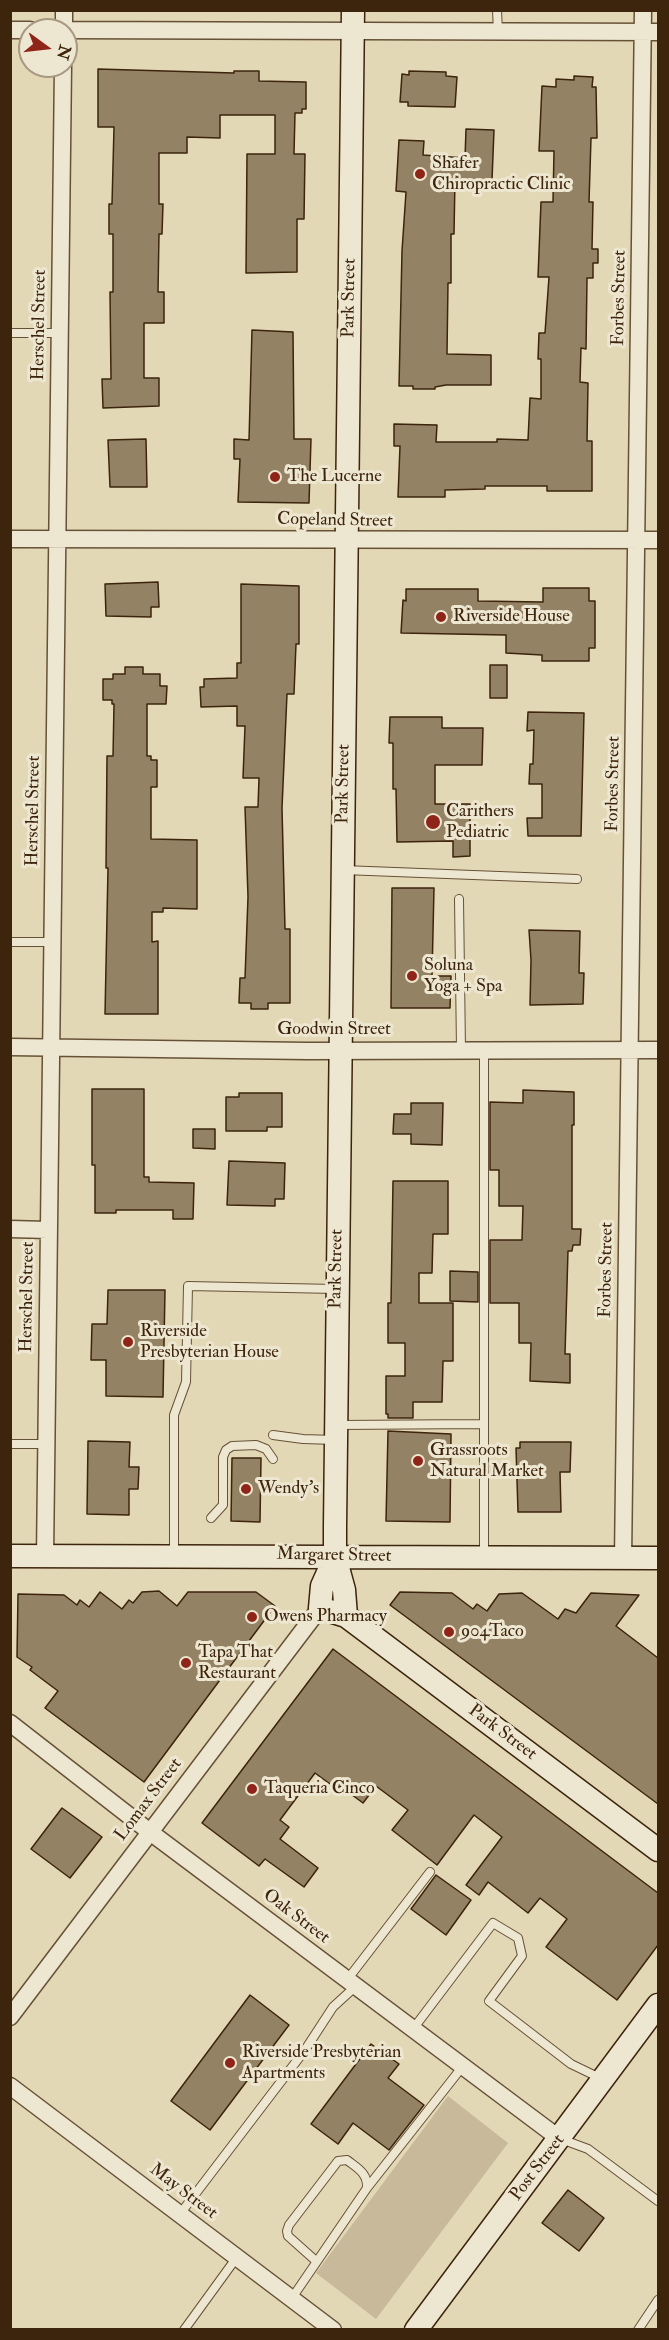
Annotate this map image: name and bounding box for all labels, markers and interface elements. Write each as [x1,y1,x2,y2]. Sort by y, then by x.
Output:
north arrow [18,18,78,78]
text: N [52,43,75,62]
place label: Shafer Chiropractic Clinic [432,153,571,195]
marker: Shafer Chiropractic Clinic [413,167,427,181]
street label: Forbes Street [608,250,632,346]
street label: Park Street [339,258,361,338]
street label: Herschel Street [28,269,52,381]
place label: The Lucerne [287,466,382,488]
marker: The Lucerne [268,470,282,484]
street label: Copeland Street [277,509,393,533]
place label: Riverside House [453,606,570,628]
marker: Riverside House [434,610,448,624]
street label: Forbes Street [602,736,626,832]
street label: Park Street [333,744,355,824]
street label: Herschel Street [22,755,46,867]
place label: Carithers Pediatric [446,801,514,844]
marker: Carithers Pediatric [424,813,442,831]
place label: Soluna Yoga + Spa [424,955,502,998]
marker: Soluna Yoga + Spa [405,969,419,983]
street label: Goodwin Street [277,1019,391,1041]
street label: Forbes Street [595,1222,619,1318]
street label: Park Street [326,1229,348,1309]
street label: Herschel Street [16,1241,40,1353]
place label: Riverside Presbyterian House [140,1321,279,1364]
marker: Riverside Presbyterian House [121,1335,135,1349]
place label: Grassroots Natural Market [430,1440,544,1482]
marker: Grassroots Natural Market [411,1454,425,1468]
place label: Wendy's [258,1478,319,1500]
marker: Wendy's [239,1482,253,1496]
street label: Margaret Street [276,1544,392,1568]
place label: Owens Pharmacy [264,1606,387,1628]
marker: Owens Pharmacy [245,1610,259,1624]
place label: 904Taco [461,1621,524,1643]
marker: 904Taco [442,1625,456,1639]
place label: Tapa That Restaurant [198,1642,276,1684]
marker: Tapa That Restaurant [179,1656,193,1670]
street label: Park Street [464,1700,540,1766]
street label: Lomax Street [111,1754,187,1846]
place label: Taqueria Cinco [264,1778,375,1800]
marker: Taqueria Cinco [245,1782,259,1796]
street label: Oak Street [258,1885,334,1949]
place label: Riverside Presbyterian Apartments [242,2042,401,2084]
marker: Riverside Presbyterian Apartments [223,2056,237,2070]
street label: Post Street [506,2130,570,2206]
street label: May Street [145,2159,221,2225]

